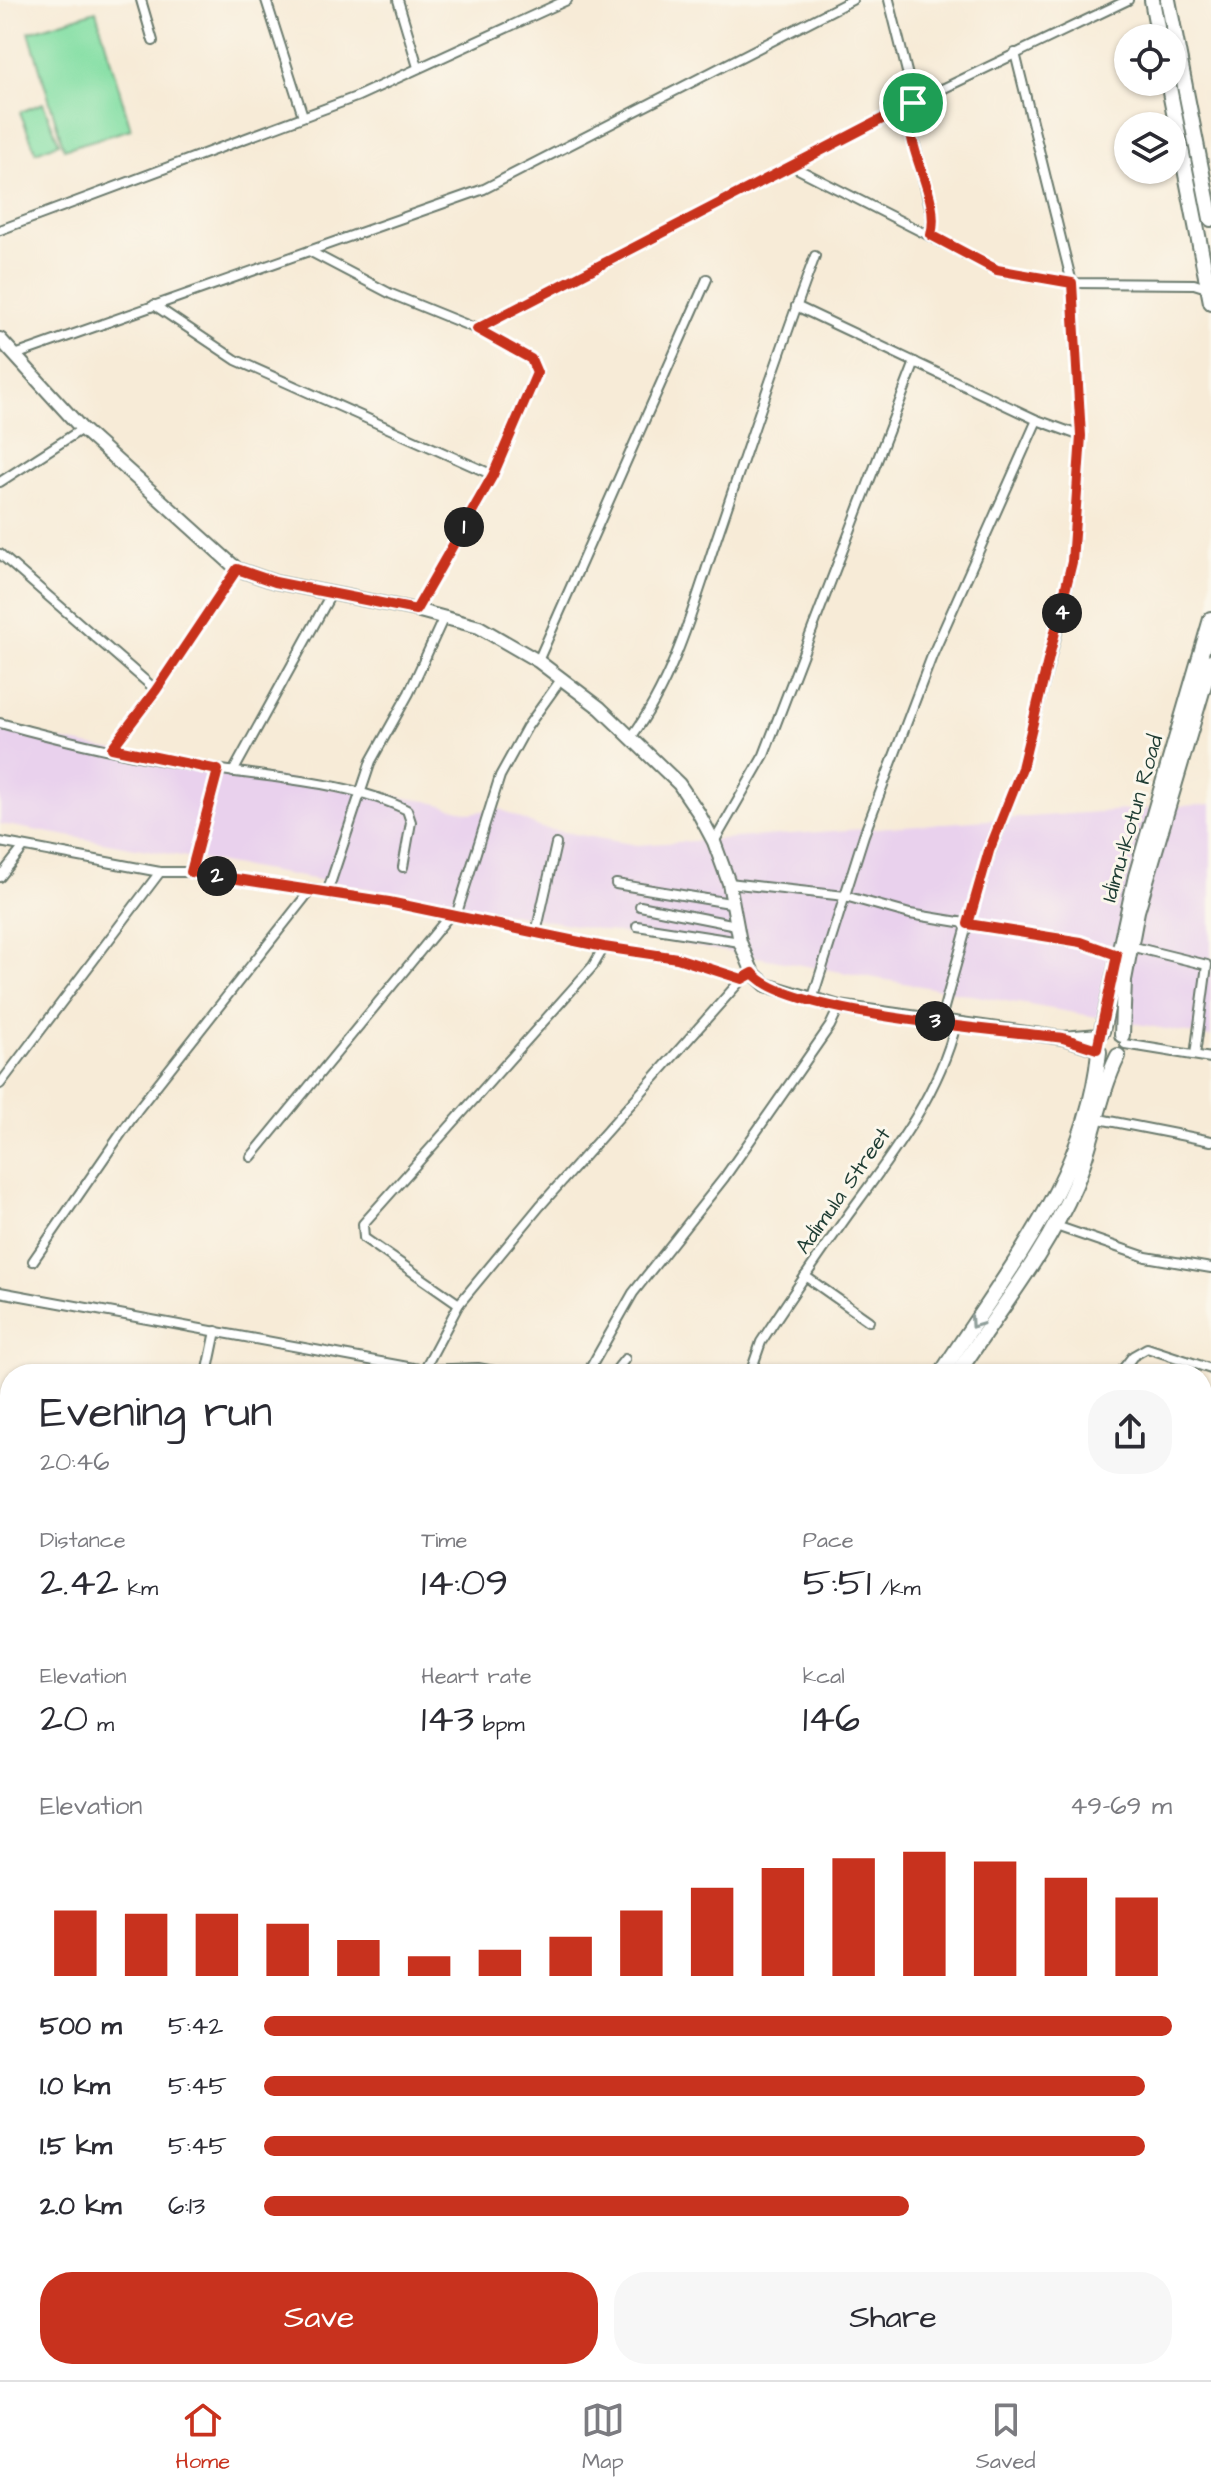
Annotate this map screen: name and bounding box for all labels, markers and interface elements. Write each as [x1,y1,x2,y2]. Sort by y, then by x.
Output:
map controls [1114,24,1186,184]
button: locate [1114,24,1186,96]
pin [879,69,947,137]
icon: arrive [891,81,935,125]
button: layers [1114,112,1186,184]
pin: 1 [444,507,484,547]
text: 1 [463,511,465,542]
pin: 4 [1042,593,1082,633]
text: 4 [1055,597,1069,628]
street label: Idimu-Ikotun Road [1094,731,1171,906]
pin: 2 [197,856,237,896]
text: 2 [211,860,223,891]
pin: 3 [915,1001,955,1041]
text: 3 [929,1005,941,1036]
street label: Adimula Street [788,1121,899,1261]
one-way arrow [970,1314,985,1328]
text: Evening run [40,1383,272,1444]
button: share [1088,1390,1172,1474]
text: 20:46 [40,1444,110,1480]
text: Distance [40,1525,126,1556]
text: Time [421,1525,467,1556]
text: Pace [803,1525,854,1556]
text: 2.42 [40,1556,119,1611]
text: 14:09 [421,1556,508,1611]
text: 5:51 [803,1556,871,1611]
text: km [119,1573,158,1604]
text: /km [871,1573,921,1604]
text: Elevation [40,1661,127,1692]
text: Heart rate [421,1661,532,1692]
text: kcal [803,1661,845,1692]
text: 20 [40,1692,88,1747]
text: 143 [421,1692,474,1747]
text: 146 [803,1692,860,1747]
text: m [88,1709,114,1740]
text: bpm [474,1709,525,1740]
text: Elevation [40,1788,142,1824]
text: 49–69 m [1070,1788,1172,1824]
text: 500 m [40,2008,122,2044]
text: 5:42 [168,2008,223,2044]
text: 1.0 km [40,2068,110,2104]
text: 5:45 [168,2068,227,2104]
text: 1.5 km [40,2128,112,2164]
text: 5:45 [168,2128,227,2164]
text: 2.0 km [40,2188,122,2224]
text: 6:13 [168,2188,205,2224]
button: Save [40,2272,598,2364]
button: Share [614,2272,1172,2364]
tab: Home [175,2398,230,2477]
tab: Map [581,2398,625,2477]
tab: Saved [976,2398,1036,2477]

